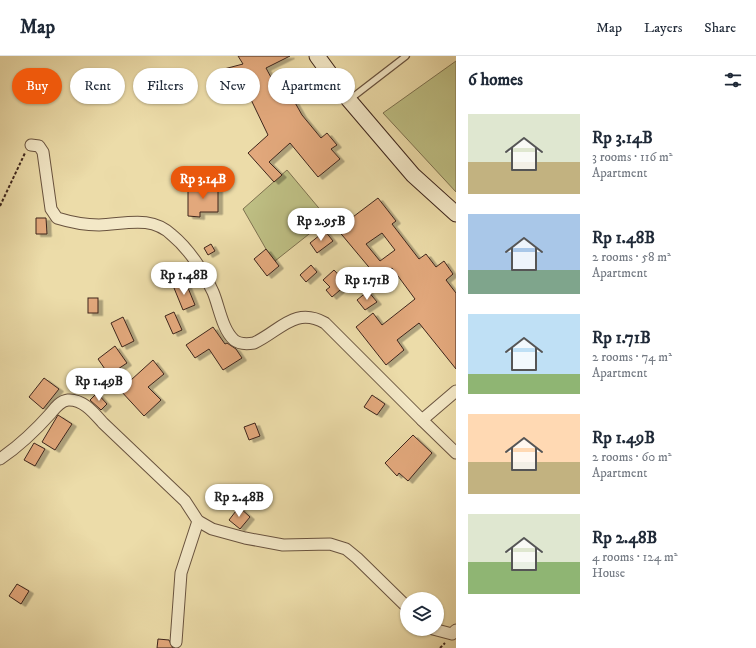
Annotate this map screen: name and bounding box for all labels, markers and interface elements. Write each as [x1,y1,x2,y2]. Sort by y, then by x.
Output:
text: Map [20,16,55,39]
text: Map [596,19,622,37]
text: Layers [644,19,682,37]
text: Share [704,19,736,37]
chip: Buy [12,68,62,104]
chip: Rent [70,68,125,104]
chip: Filters [133,68,198,104]
chip: New [206,68,260,104]
chip: Apartment [268,68,355,104]
text: 6 homes [468,69,523,91]
icon: filters [722,69,744,91]
text: Rp 3.14B [592,127,653,149]
icon: home [500,130,548,178]
text: 3 rooms · 116 m² [592,149,673,165]
text: Apartment [592,165,647,181]
pin: Rp 3.14B [162,166,244,200]
text: Rp 3.14B [180,171,226,187]
pin: Rp 2.95B [280,208,362,242]
text: Rp 2.95B [297,213,345,229]
text: Rp 1.48B [592,227,655,249]
icon: home [500,230,548,278]
text: 2 rooms · 58 m² [592,249,671,265]
pin: Rp 1.48B [143,262,225,296]
text: Apartment [592,265,647,281]
text: Rp 1.48B [160,267,208,283]
pin: Rp 1.71B [326,267,408,301]
text: Rp 1.71B [345,272,389,288]
text: Rp 1.71B [592,327,651,349]
icon: home [500,330,548,378]
text: 2 rooms · 74 m² [592,349,672,365]
text: Apartment [592,365,647,381]
pin: Rp 1.49B [58,368,140,402]
text: Rp 1.49B [75,373,123,389]
text: Rp 1.49B [592,427,655,449]
icon: home [500,430,548,478]
text: 2 rooms · 60 m² [592,449,672,465]
text: Apartment [592,465,647,481]
pin: Rp 2.48B [198,484,280,518]
text: Rp 2.48B [214,489,264,505]
text: Rp 2.48B [592,527,657,549]
icon: home [500,530,548,578]
text: 4 rooms · 124 m² [592,549,678,565]
text: House [592,565,625,581]
map controls [400,592,444,636]
button: layers [400,592,444,636]

